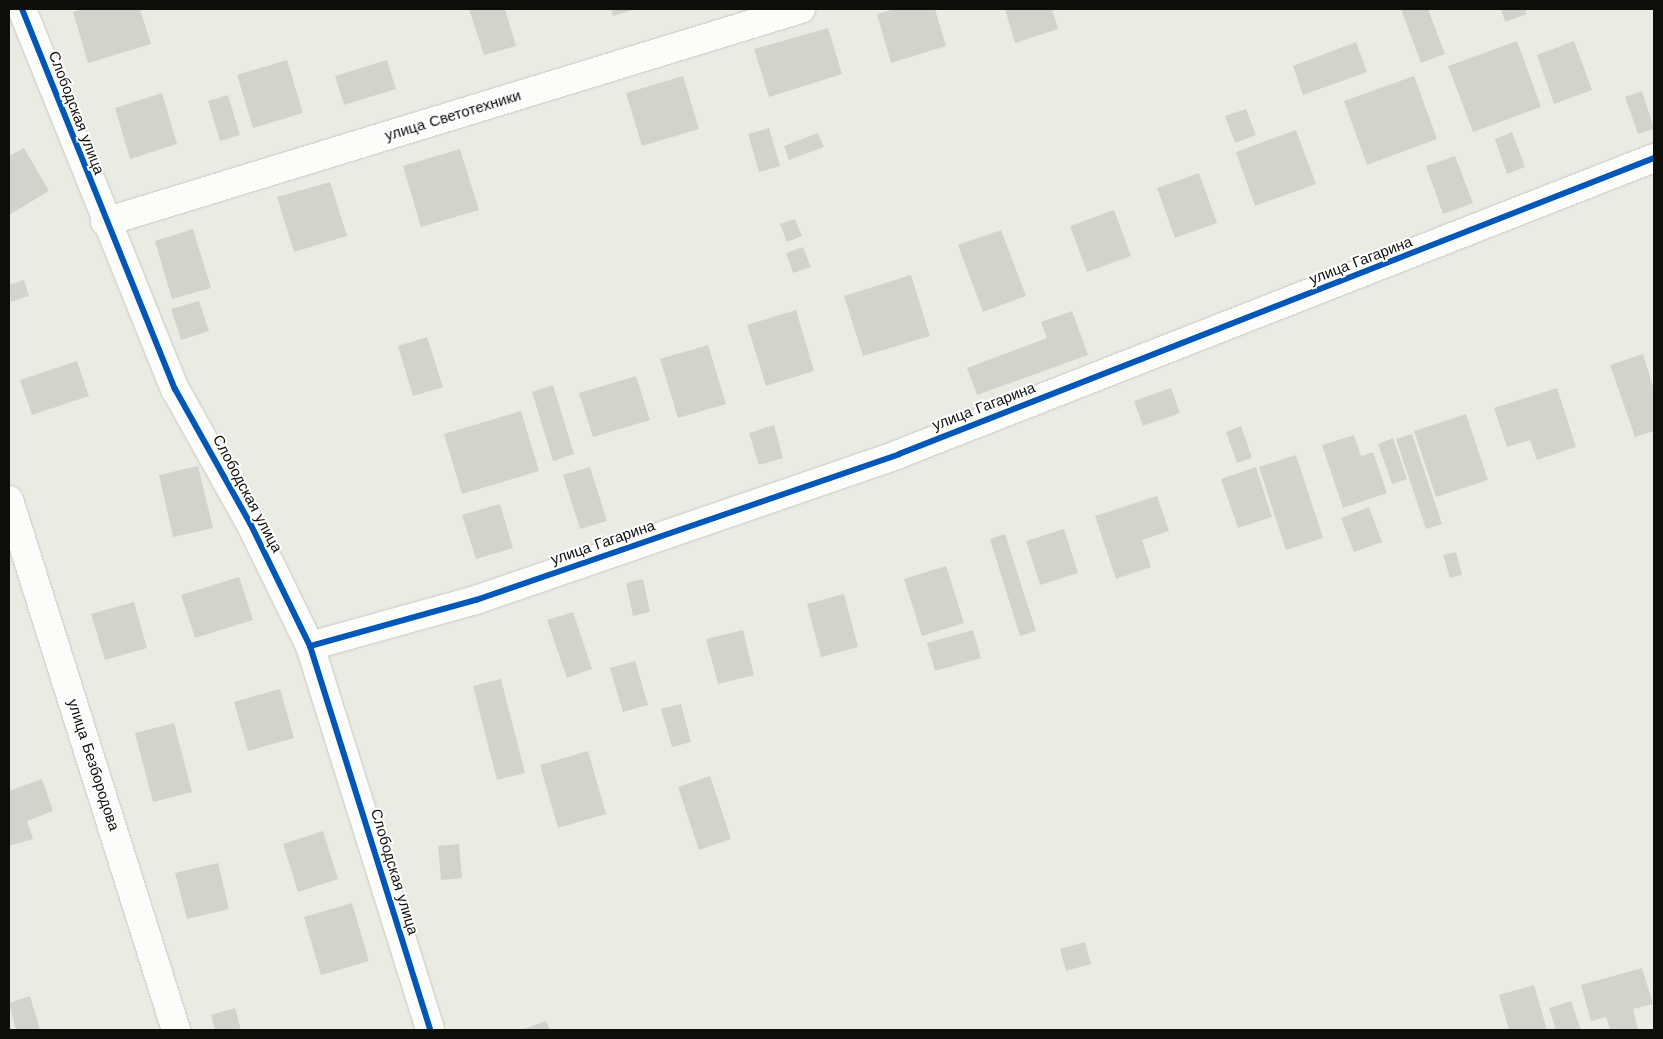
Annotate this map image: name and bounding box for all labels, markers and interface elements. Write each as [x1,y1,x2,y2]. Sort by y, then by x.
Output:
street label: Слободская улица [44,49,108,177]
street label: улица Светотехники [383,87,523,145]
street label: улица Гагарина [1307,233,1415,289]
street label: улица Гагарина [930,379,1038,435]
street label: Слободская улица [208,432,286,556]
street label: улица Гагарина [549,517,657,569]
street label: улица Безбородова [63,697,123,833]
street label: Слободская улица [366,807,422,937]

